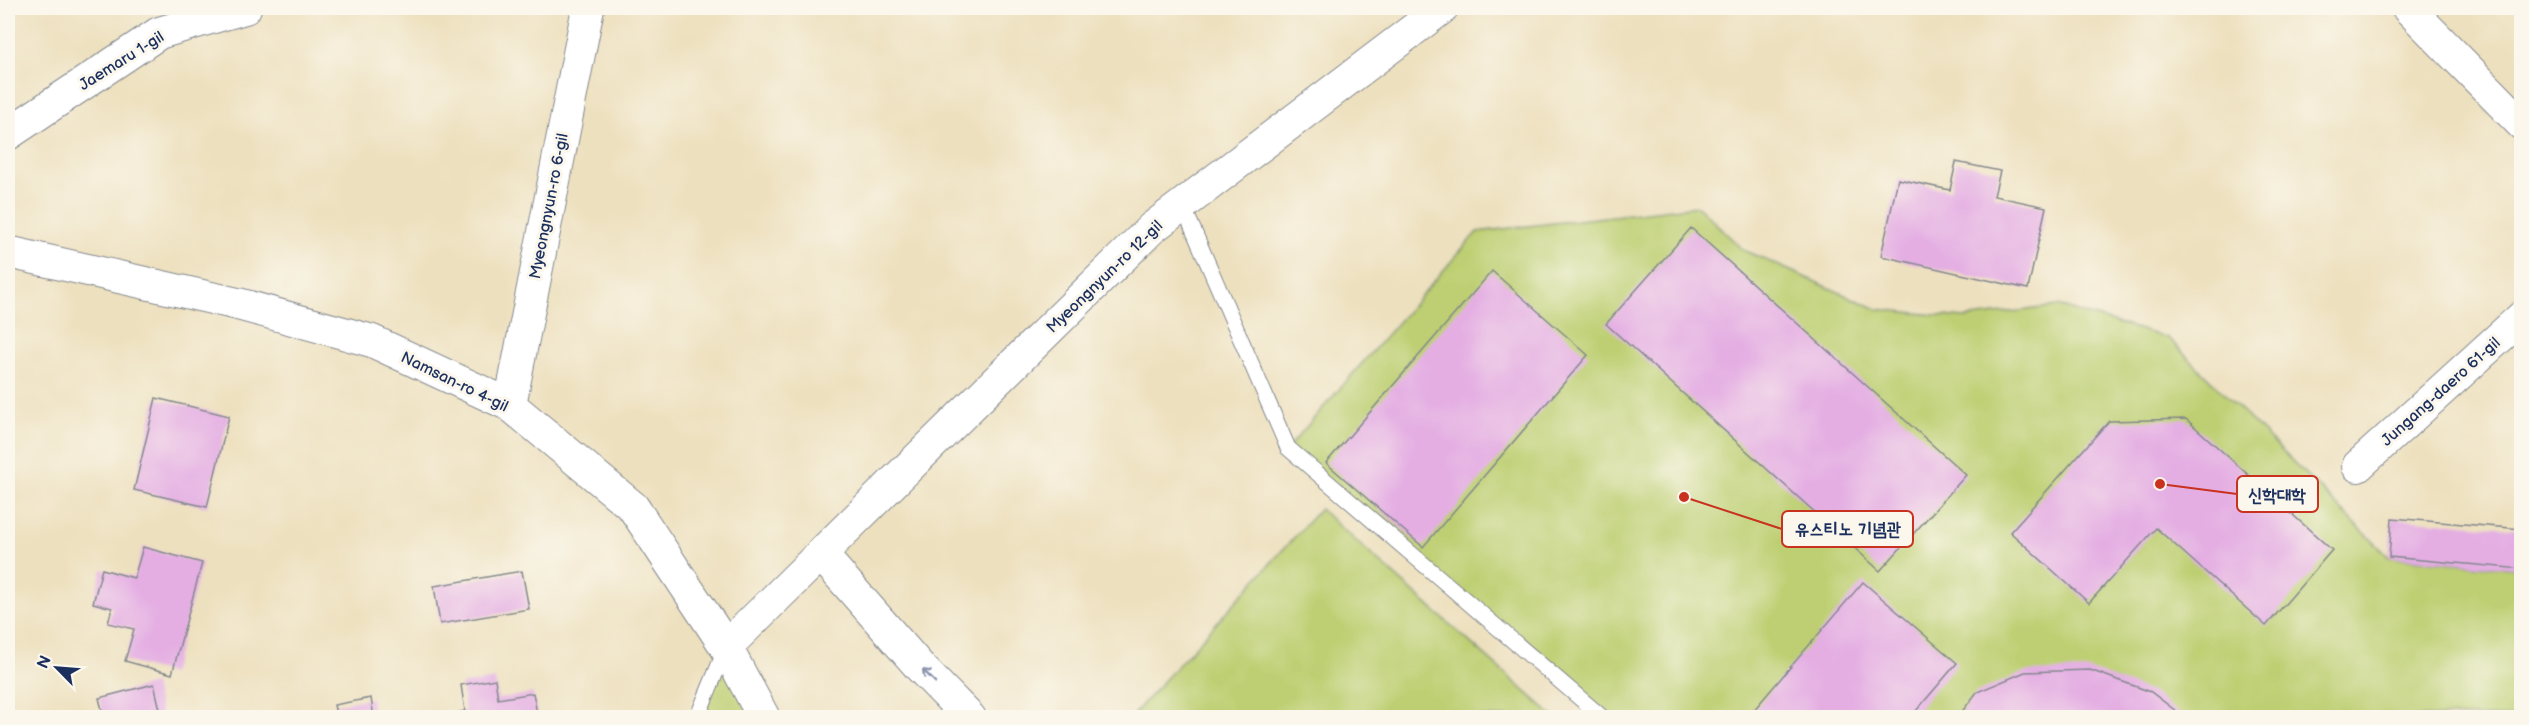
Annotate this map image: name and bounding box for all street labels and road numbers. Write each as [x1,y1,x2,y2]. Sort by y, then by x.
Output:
street label: Jaemaru 1-gil [76,28,168,95]
street label: Myeongnyun-ro 6-gil [526,132,573,281]
street label: Myeongnyun-ro 12-gil [1043,217,1167,337]
street label: Jungang-daero 61-gil [2378,334,2504,451]
street label: Namsan-ro 4-gil [398,348,511,417]

